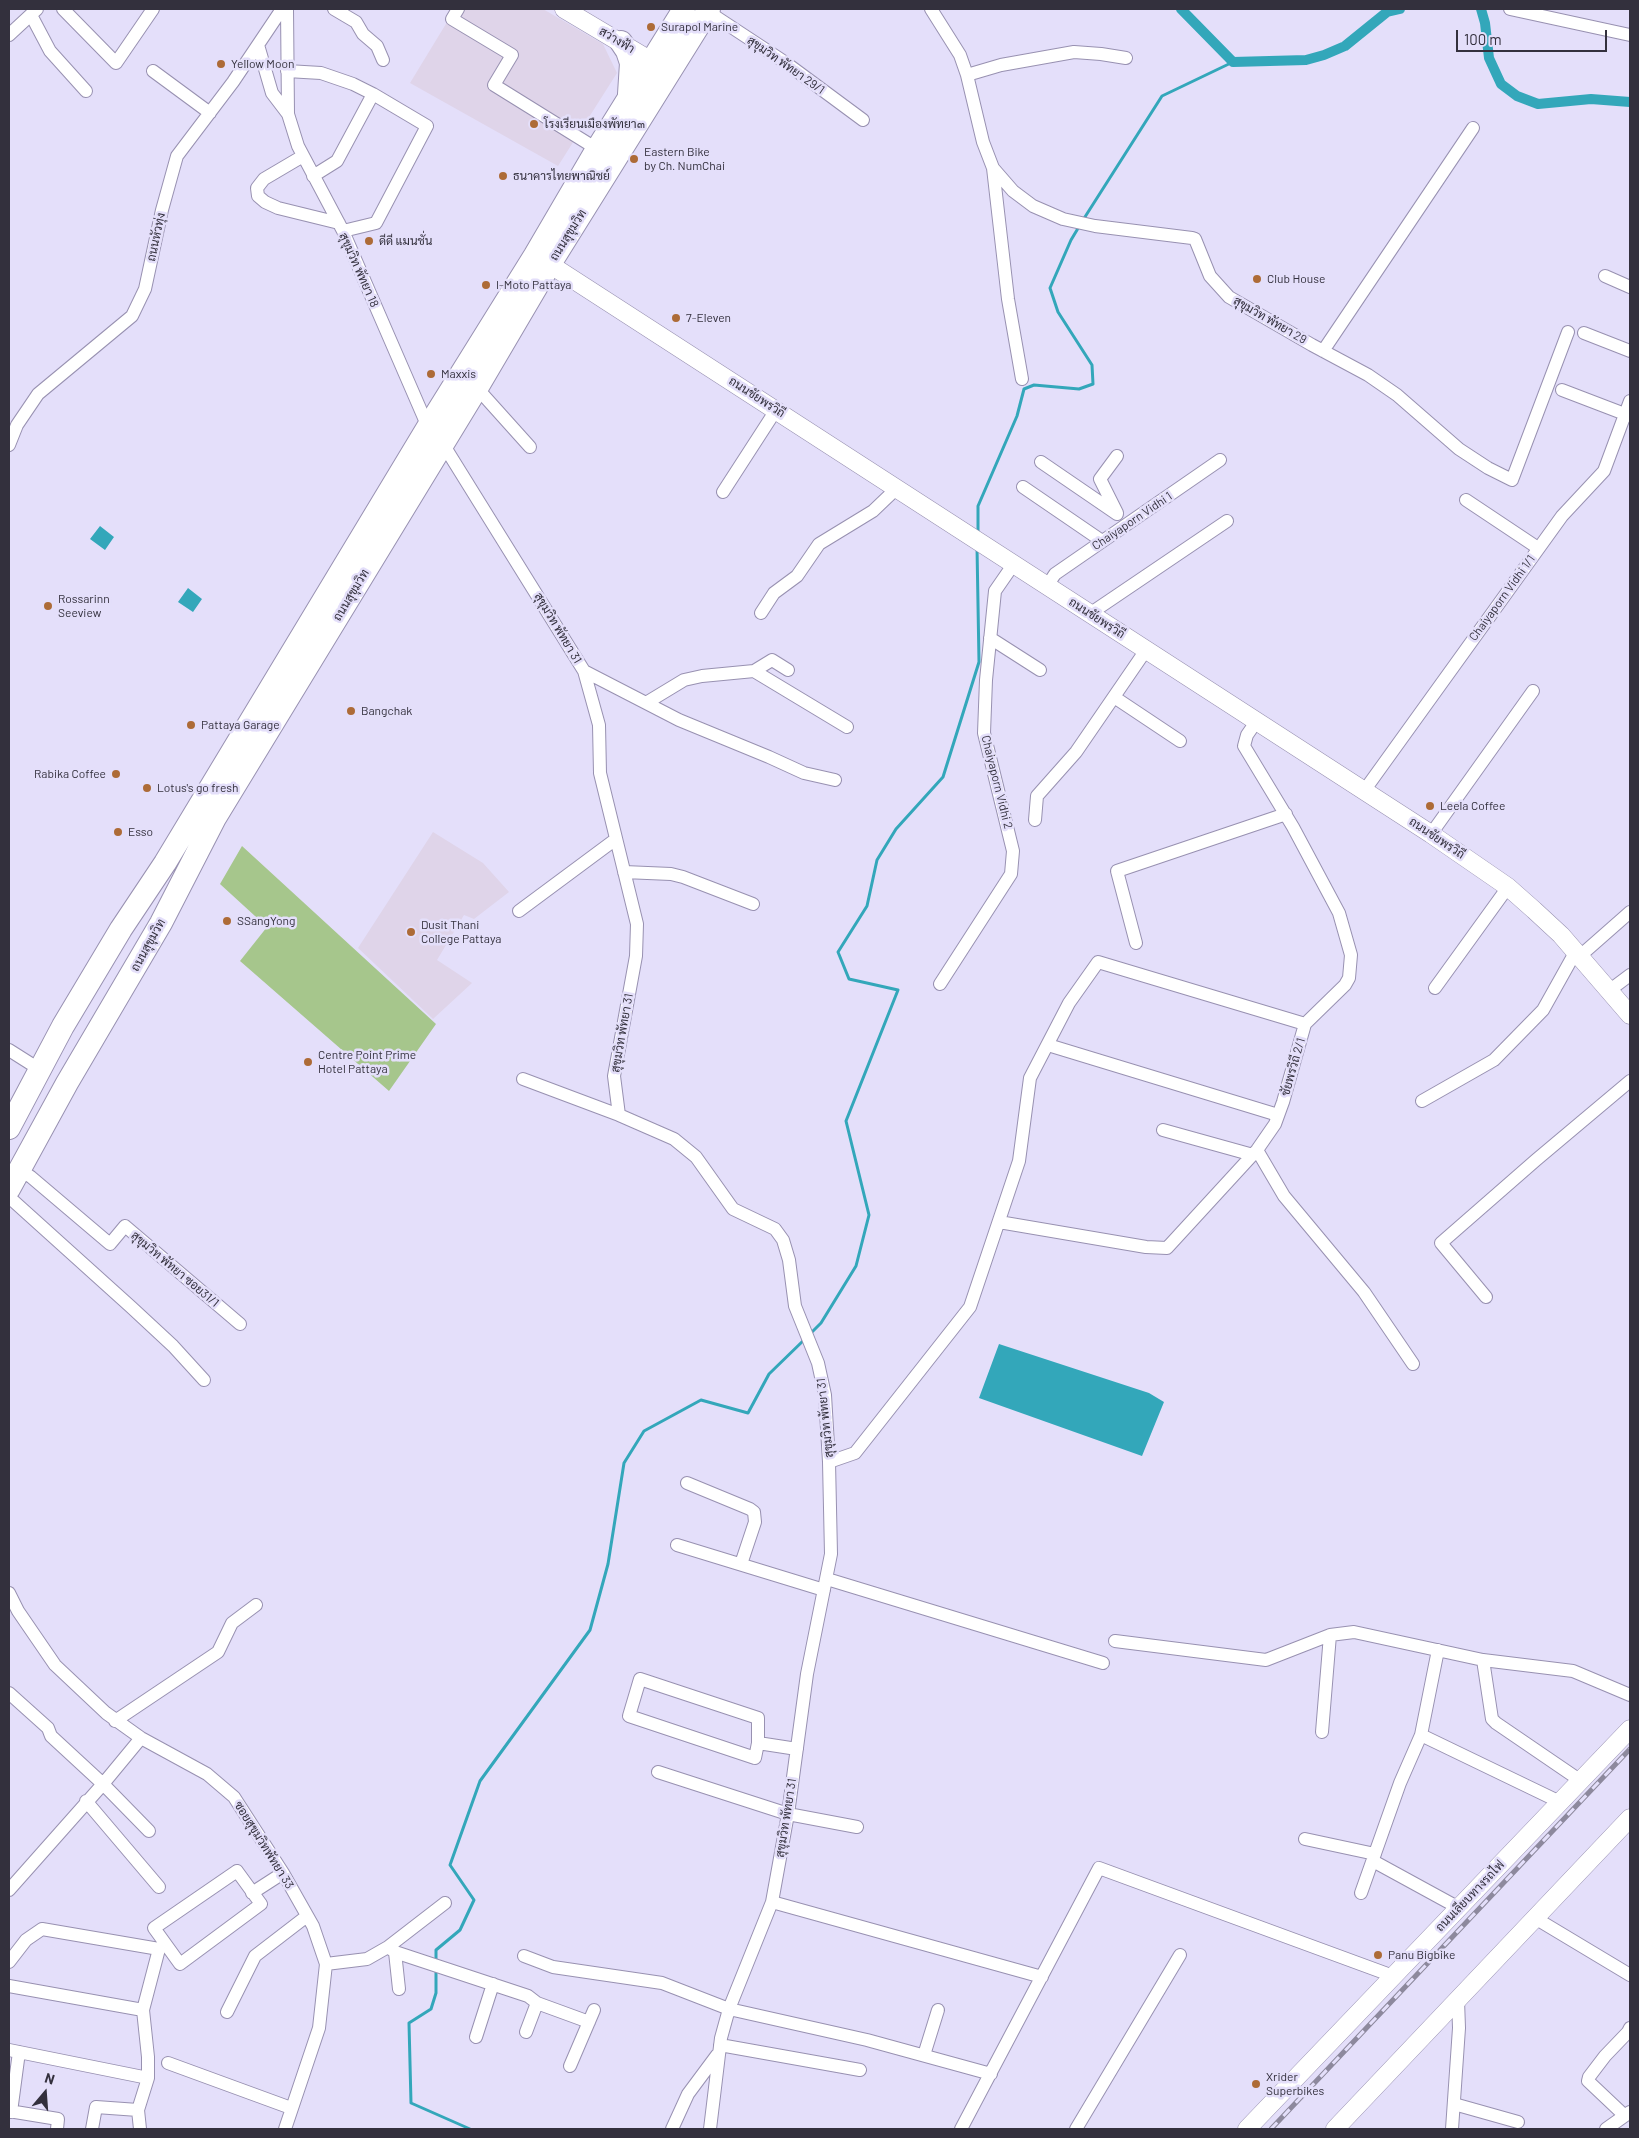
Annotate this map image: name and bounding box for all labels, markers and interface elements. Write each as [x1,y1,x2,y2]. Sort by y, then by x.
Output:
place label: Surapol Marine [661,20,738,34]
scale bar [1459,20,1610,52]
marker: Surapol Marine [645,21,657,33]
street label: สว่างฟ้า [597,24,637,56]
text: 100 m [1464,30,1502,48]
street label: สุขุมวิท พัทยา 29/1 [745,33,827,97]
place label: Yellow Moon [231,57,294,71]
marker: Yellow Moon [215,58,227,70]
place label: โรงเรียนเมืองพัทยา๓ [544,117,645,131]
marker: โรงเรียนเมืองพัทยา๓ [528,118,540,130]
place label: Eastern Bike by Ch. NumChai [644,145,725,173]
marker: Eastern Bike by Ch. NumChai [628,153,640,165]
place label: ธนาคารไทยพาณิชย์ [513,169,610,183]
marker: ธนาคารไทยพาณิชย์ [497,170,509,182]
street label: ถนนสุขุมวิท [547,207,589,263]
street label: ถนนหัวทุ่ง [144,211,168,263]
street label: สุขุมวิท พัทยา 18 [336,231,382,309]
place label: ดีดี แมนชั่น [379,234,432,248]
marker: ดีดี แมนชั่น [363,235,375,247]
place label: Club House [1267,272,1325,286]
marker: Club House [1251,273,1263,285]
place label: I-Moto Pattaya [496,278,571,292]
marker: I-Moto Pattaya [480,279,492,291]
street label: สุขุมวิท พัทยา 29 [1231,293,1309,347]
place label: 7-Eleven [686,311,731,325]
marker: 7-Eleven [670,312,682,324]
place label: Maxxis [441,367,476,381]
marker: Maxxis [425,368,437,380]
street label: ถนนชัยพรวิถี [726,374,788,420]
street label: Chaiyaporn Vidhi 1 [1089,489,1175,553]
street label: Chaiyaporn Vidhi 1/1 [1466,552,1538,644]
street label: ถนนสุขุมวิท [330,567,372,623]
street label: สุขุมวิท พัทยา 31 [531,590,585,666]
place label: Rossarinn Seeview [58,592,110,620]
street label: ถนนชัยพรวิถี [1066,595,1128,641]
marker: Rossarinn Seeview [42,600,54,612]
place label: Bangchak [361,704,412,718]
marker: Bangchak [345,705,357,717]
place label: Pattaya Garage [201,718,280,732]
marker: Pattaya Garage [185,719,197,731]
street label: Chaiyaporn Vidhi 2 [978,734,1016,830]
place label: Rabika Coffee [34,767,106,781]
marker: Rabika Coffee [110,768,122,780]
place label: Lotus's go fresh [157,781,238,795]
marker: Lotus's go fresh [141,782,153,794]
place label: Leela Coffee [1440,799,1505,813]
marker: Leela Coffee [1424,800,1436,812]
street label: ถนนชัยพรวิถี [1406,814,1468,862]
place label: Esso [128,825,153,839]
marker: Esso [112,826,124,838]
place label: SSangYong [237,914,295,928]
marker: SSangYong [221,915,233,927]
street label: ถนนสุขุมวิท [128,916,168,974]
place label: Dusit Thani College Pattaya [421,918,501,946]
marker: Dusit Thani College Pattaya [405,926,417,938]
street label: สุขุมวิท พัทยา 31 [608,992,636,1074]
street label: ชัยพรวิถี 2/1 [1278,1036,1308,1098]
place label: Centre Point Prime Hotel Pattaya [318,1048,416,1076]
marker: Centre Point Prime Hotel Pattaya [302,1056,314,1068]
street label: สุขุมวิท พัทยา ซอย31/1 [128,1228,222,1310]
street label: สุขุมวิท พัทยา 31 [814,1378,836,1458]
street label: สุขุมวิท พัทยา 31 [773,1777,799,1859]
street label: ซอยสุขุมวิทพัทยา 33 [231,1798,297,1892]
street label: ถนนเลียบทางรถไฟ [1433,1858,1507,1934]
place label: Panu Bigbike [1388,1948,1455,1962]
marker: Panu Bigbike [1372,1949,1384,1961]
north arrow [20,2068,70,2118]
text: N [43,2069,57,2088]
place label: Xrider Superbikes [1266,2070,1324,2098]
marker: Xrider Superbikes [1250,2078,1262,2090]

